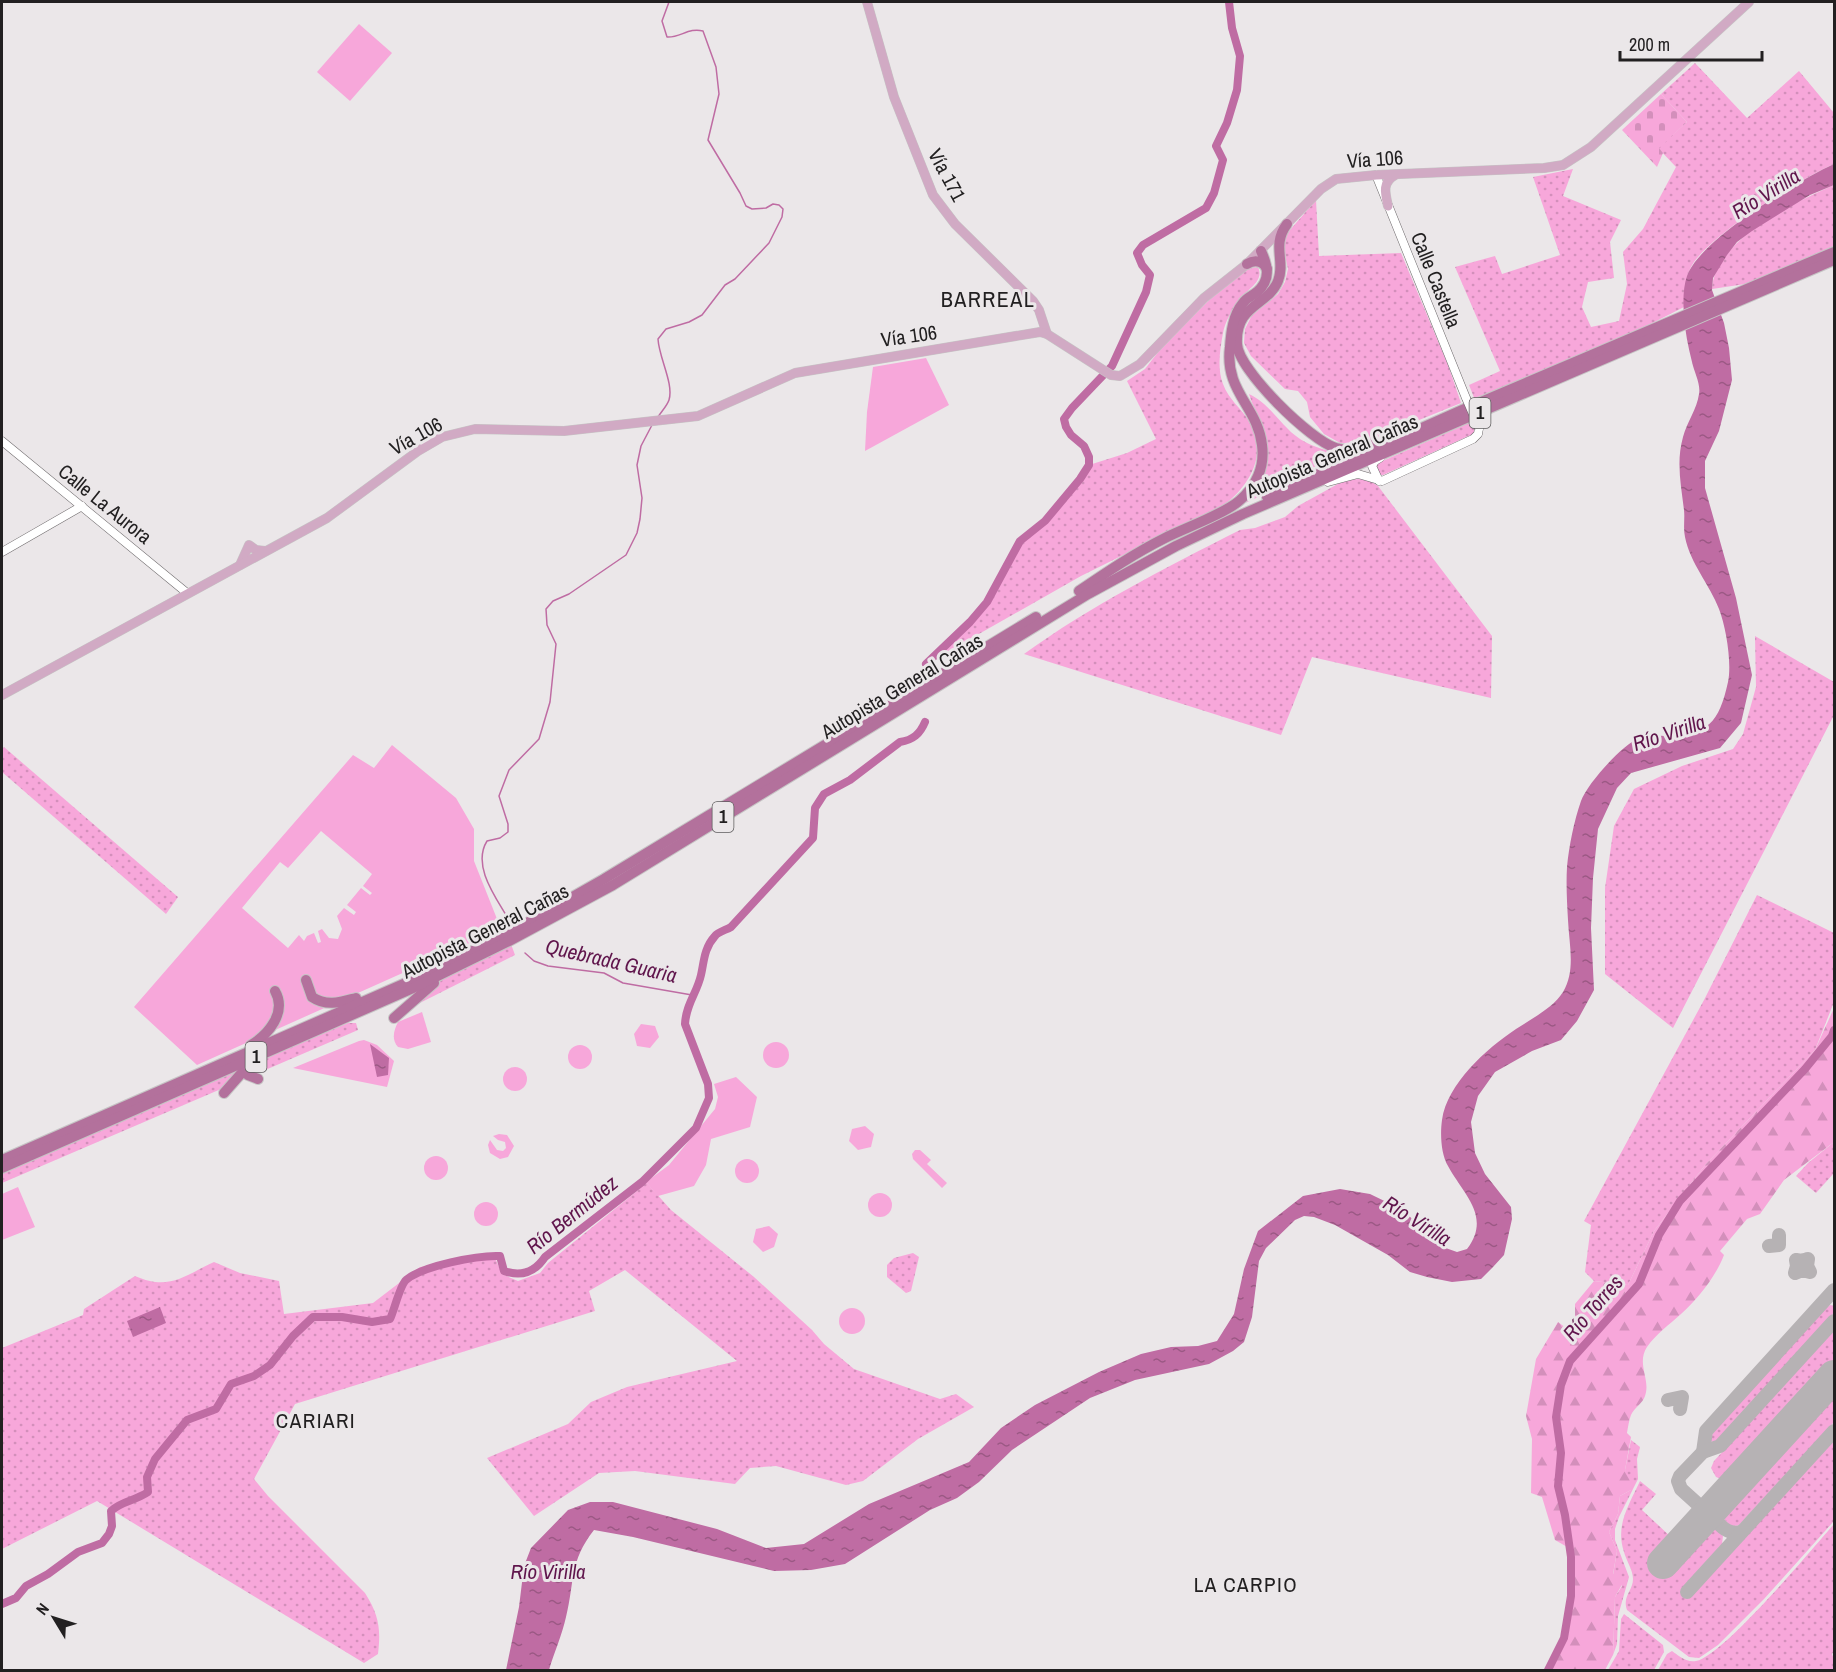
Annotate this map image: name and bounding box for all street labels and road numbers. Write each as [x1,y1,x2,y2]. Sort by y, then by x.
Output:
street label: Vía 106 [1346,143,1404,174]
street label: Vía 171 [922,144,973,206]
street label: Calle Castella [1405,228,1468,332]
street label: Vía 106 [879,318,939,353]
road number: 1 [1470,398,1490,428]
street label: Autopista General Cañas [1241,407,1422,504]
street label: Vía 106 [385,410,447,461]
street label: Calle La Aurora [53,458,158,550]
street label: Autopista General Cañas [815,627,988,745]
road number: 1 [712,802,734,832]
street label: Autopista General Cañas [396,877,573,985]
road number: 1 [246,1042,266,1072]

